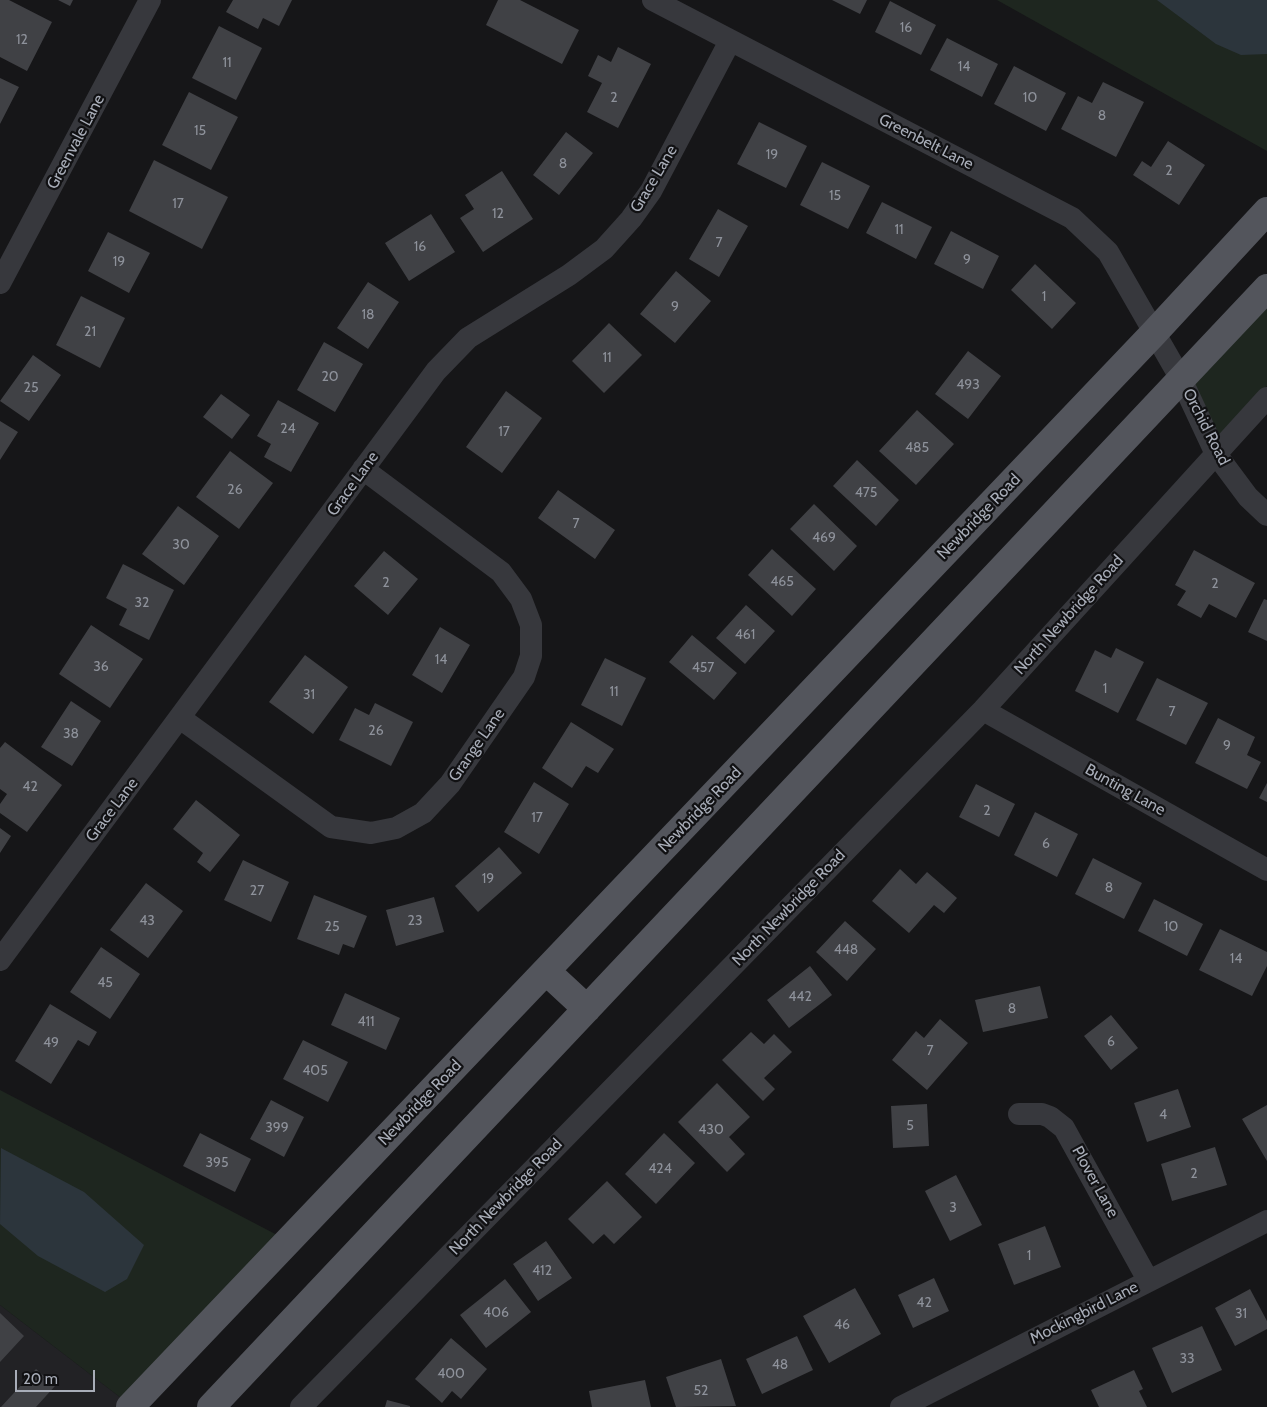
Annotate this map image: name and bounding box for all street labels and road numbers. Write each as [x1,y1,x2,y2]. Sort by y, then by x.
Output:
street label: Greenvale Lane [43,91,109,193]
street label: Greenbelt Lane [876,110,976,174]
street label: Grace Lane [626,142,682,216]
street label: Orchid Road [1178,385,1234,469]
street label: Grace Lane [323,448,383,520]
street label: Newbridge Road [933,470,1025,564]
street label: North Newbridge Road [1010,551,1128,679]
street label: Grange Lane [445,705,509,785]
street label: Bunting Lane [1082,760,1168,820]
street label: Newbridge Road [654,763,746,857]
street label: Grace Lane [82,774,142,846]
street label: North Newbridge Road [729,846,849,970]
street label: Newbridge Road [374,1056,466,1150]
street label: North Newbridge Road [446,1135,566,1259]
street label: Plover Lane [1067,1143,1123,1221]
street label: Mockingbird Lane [1027,1277,1141,1349]

